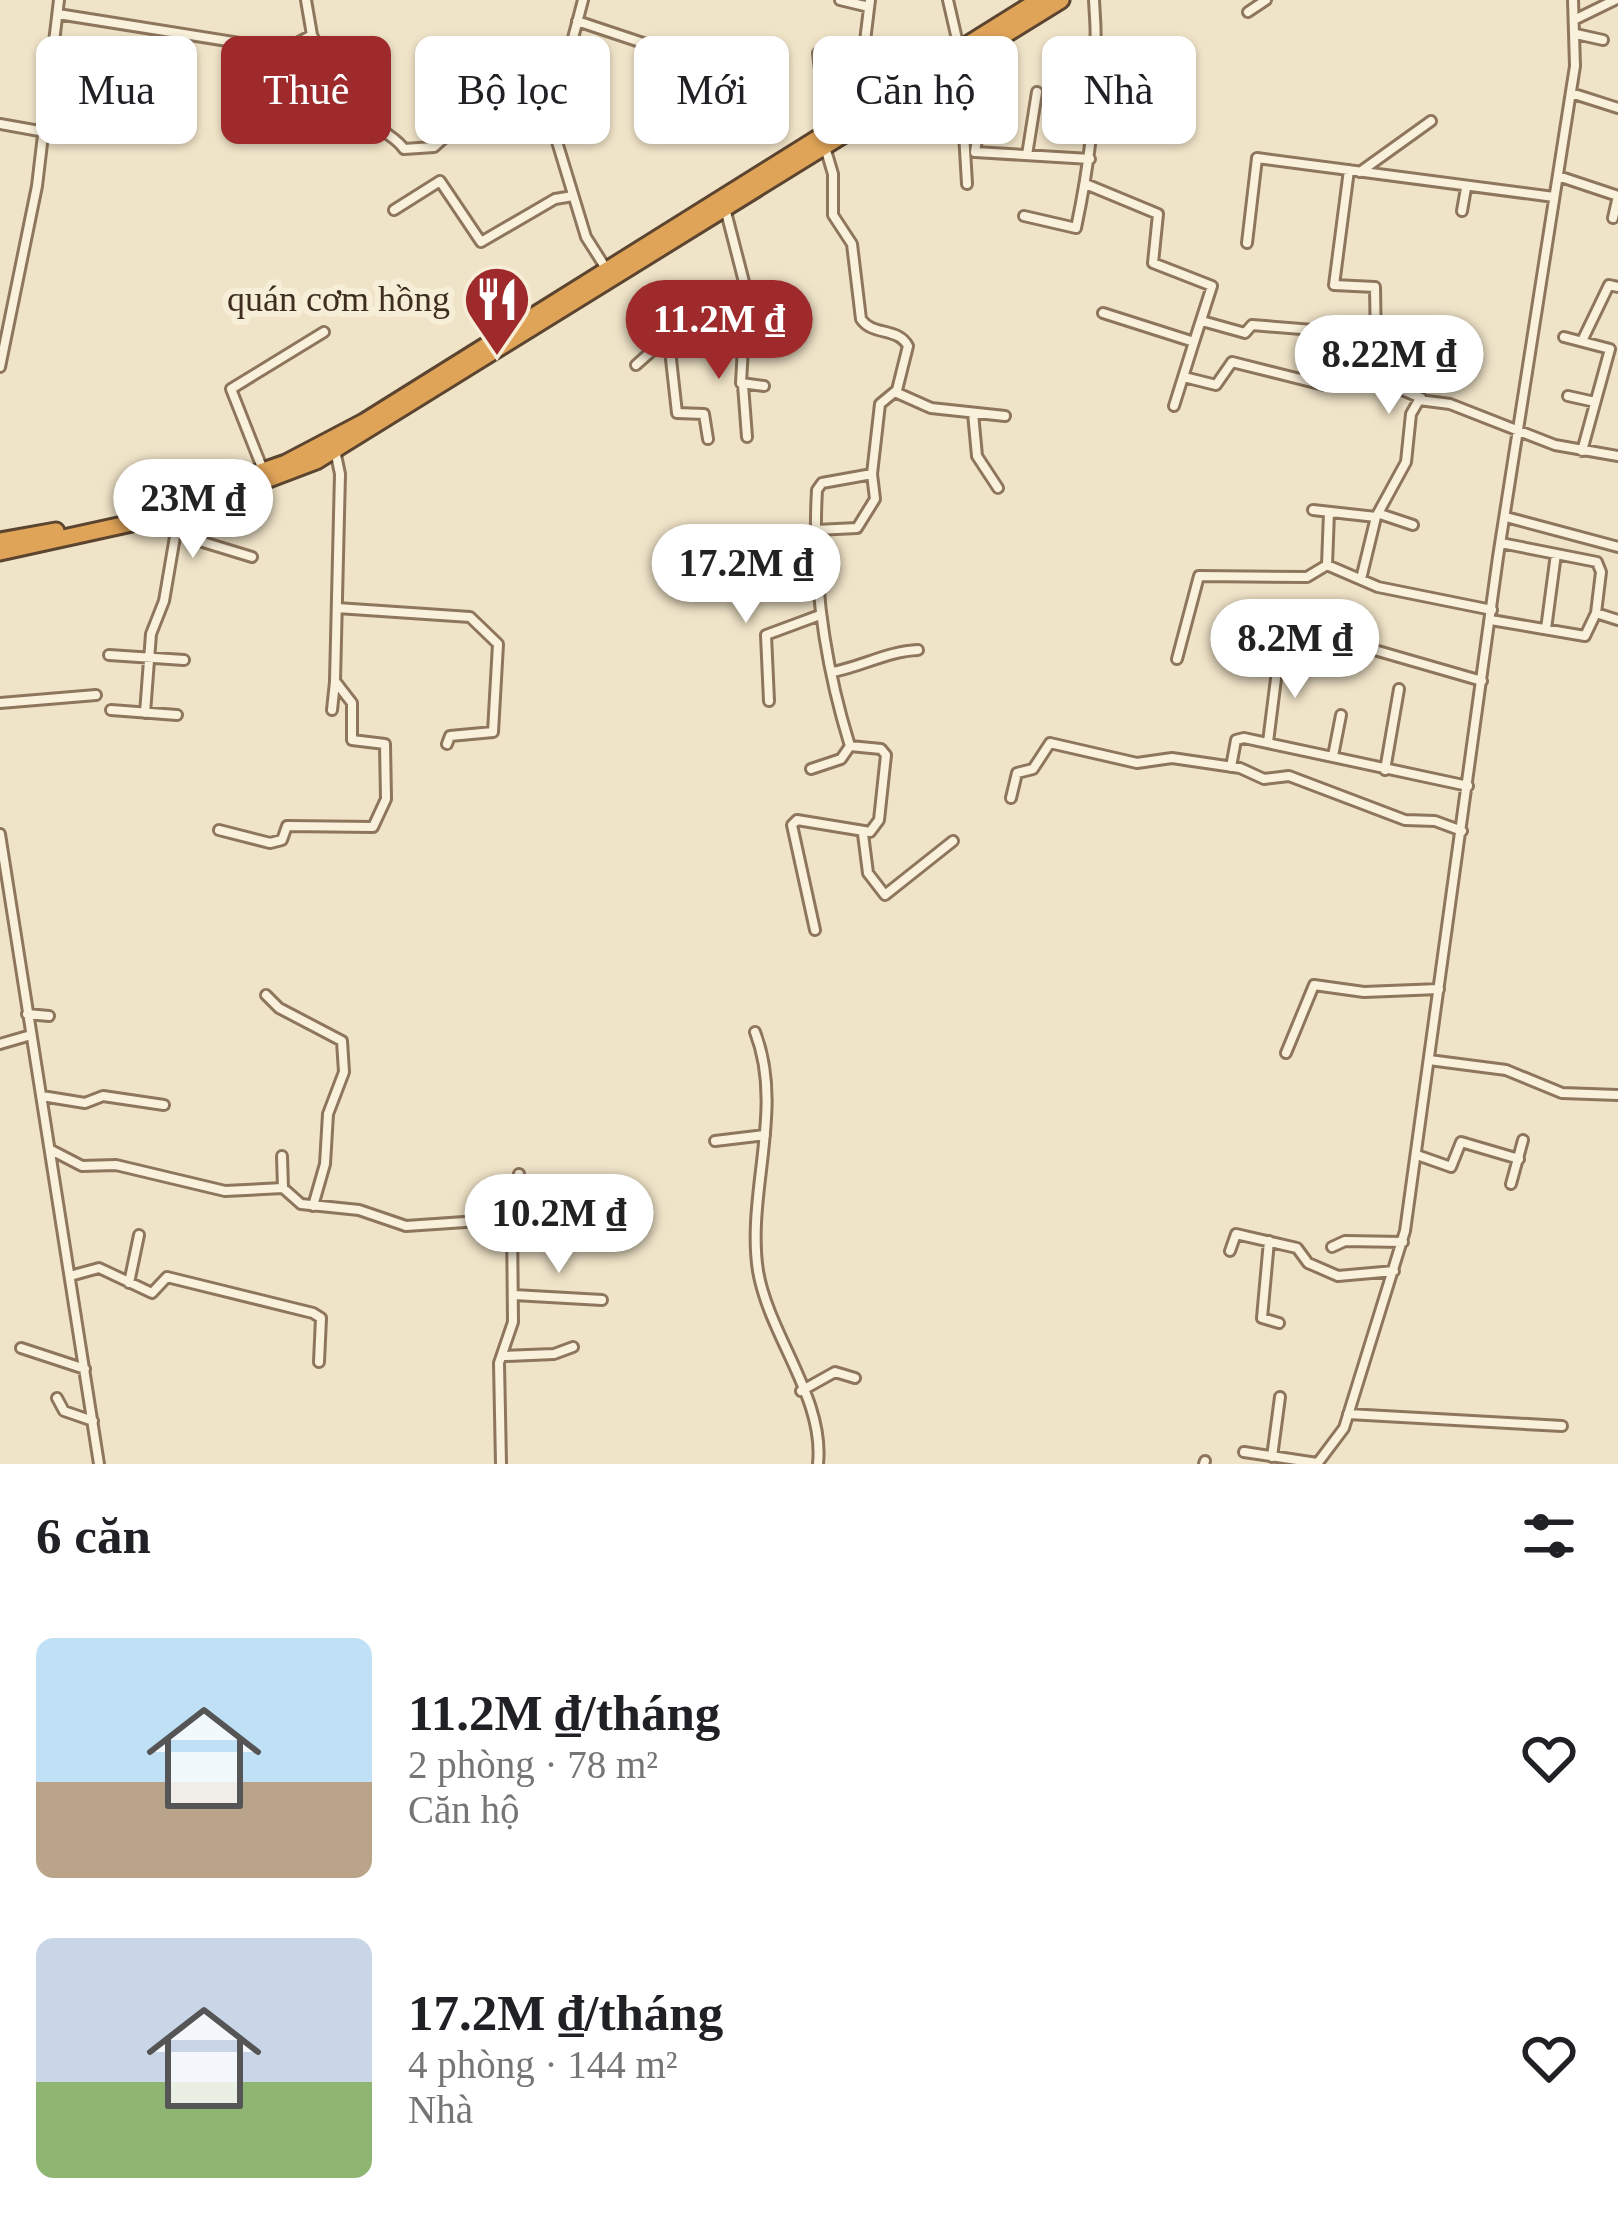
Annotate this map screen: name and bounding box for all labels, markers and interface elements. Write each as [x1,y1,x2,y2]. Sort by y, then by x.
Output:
chip: Mua [36,36,197,144]
chip: Thuê [221,36,391,144]
chip: Bộ lọc [415,36,610,144]
chip: Mới [634,36,789,144]
chip: Căn hộ [813,36,1018,144]
chip: Nhà [1042,36,1196,144]
restaurant icon: quán cơm hồng [462,264,532,358]
place label: quán cơm hồng [227,279,450,319]
pin: 11.2M ₫ [608,280,830,382]
text: 11.2M ₫ [653,297,785,340]
pin: 8.22M ₫ [1278,315,1500,417]
text: 8.22M ₫ [1322,332,1456,375]
pin: 23M ₫ [109,459,277,561]
text: 23M ₫ [140,476,246,519]
pin: 17.2M ₫ [635,524,857,626]
text: 17.2M ₫ [679,541,813,584]
pin: 8.2M ₫ [1197,599,1393,701]
text: 8.2M ₫ [1237,616,1353,659]
pin: 10.2M ₫ [448,1174,670,1276]
text: 10.2M ₫ [492,1191,626,1234]
icon: filters [1516,1503,1582,1569]
text: 6 căn [36,1508,151,1564]
text: 11.2M ₫/tháng [408,1685,720,1741]
icon: home [132,1686,276,1830]
icon: heart [1516,1725,1582,1791]
text: 2 phòng · 78 m² [408,1743,658,1786]
text: Căn hộ [408,1788,520,1831]
text: 17.2M ₫/tháng [408,1985,723,2041]
icon: home [132,1986,276,2130]
icon: heart [1516,2025,1582,2091]
text: 4 phòng · 144 m² [408,2043,678,2086]
text: Nhà [408,2088,473,2131]

